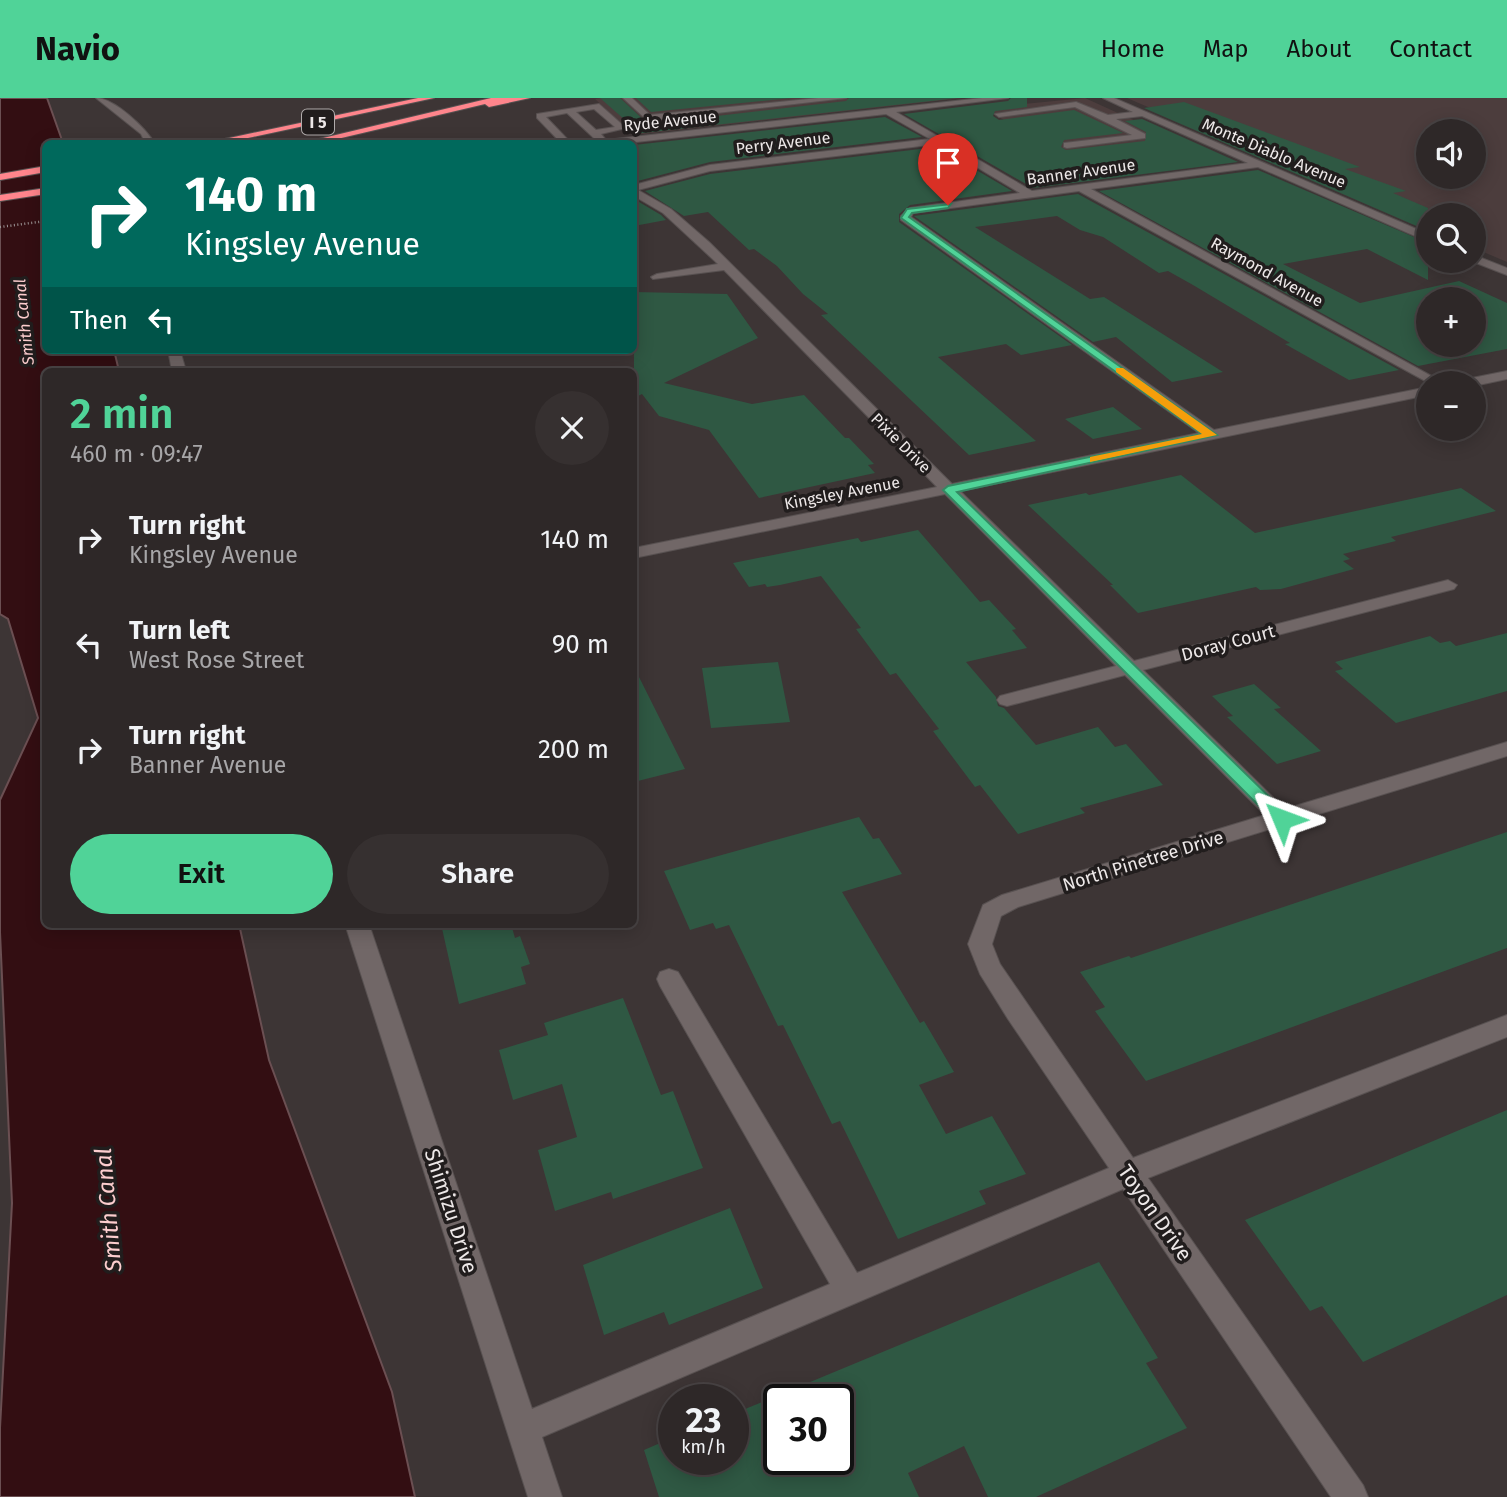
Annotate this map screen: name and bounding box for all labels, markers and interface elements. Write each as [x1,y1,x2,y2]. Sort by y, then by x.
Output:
text: Navio [35,29,120,69]
text: Home [1101,35,1165,63]
text: Map [1203,35,1249,63]
text: About [1287,35,1351,63]
text: Contact [1389,35,1472,63]
street label: Ryde Avenue [623,107,717,135]
road number: I 5 [302,110,334,134]
street label: Monte Diablo Avenue [1199,114,1349,192]
map controls [1416,119,1486,441]
button: sound [1416,119,1486,189]
street label: Perry Avenue [735,128,831,158]
pin [918,133,978,205]
icon: arrive [929,144,967,182]
street label: Banner Avenue [1025,155,1137,189]
text: 140 m [185,165,317,224]
icon: right [70,168,161,259]
button: search [1416,203,1486,273]
text: Kingsley Avenue [185,225,420,263]
street label: Raymond Avenue [1208,233,1326,311]
water label: Smith Canal [10,278,38,367]
button: + [1416,287,1486,357]
icon: left [142,301,180,339]
text: Then [70,305,128,336]
button: − [1416,371,1486,441]
text: 2 min [70,389,174,439]
button: close [535,391,609,465]
street label: Pixie Drive [867,409,935,477]
text: 460 m · 09:47 [70,440,203,468]
street label: Kingsley Avenue [783,472,901,514]
text: Turn right [129,510,246,541]
icon: right [70,521,108,559]
text: 140 m [540,524,609,555]
text: Kingsley Avenue [129,541,298,569]
text: Turn left [129,615,230,646]
street label: Doray Court [1179,620,1278,666]
icon: left [70,626,108,664]
text: 90 m [552,629,609,660]
text: West Rose Street [129,646,304,674]
text: Turn right [129,720,246,751]
icon: right [70,731,108,769]
text: 200 m [538,734,609,765]
text: Banner Avenue [129,751,286,779]
position arrow [1245,782,1319,856]
street label: North Pinetree Drive [1060,826,1226,896]
button: Exit [70,834,333,914]
button: Share [347,834,609,914]
street label: Shimizu Drive [419,1145,483,1277]
water label: Smith Canal [89,1147,127,1274]
street label: Toyon Drive [1112,1160,1198,1266]
speed limit sign: 30 [763,1384,854,1475]
text: 23 [685,1399,722,1441]
text: km/h [681,1436,726,1458]

